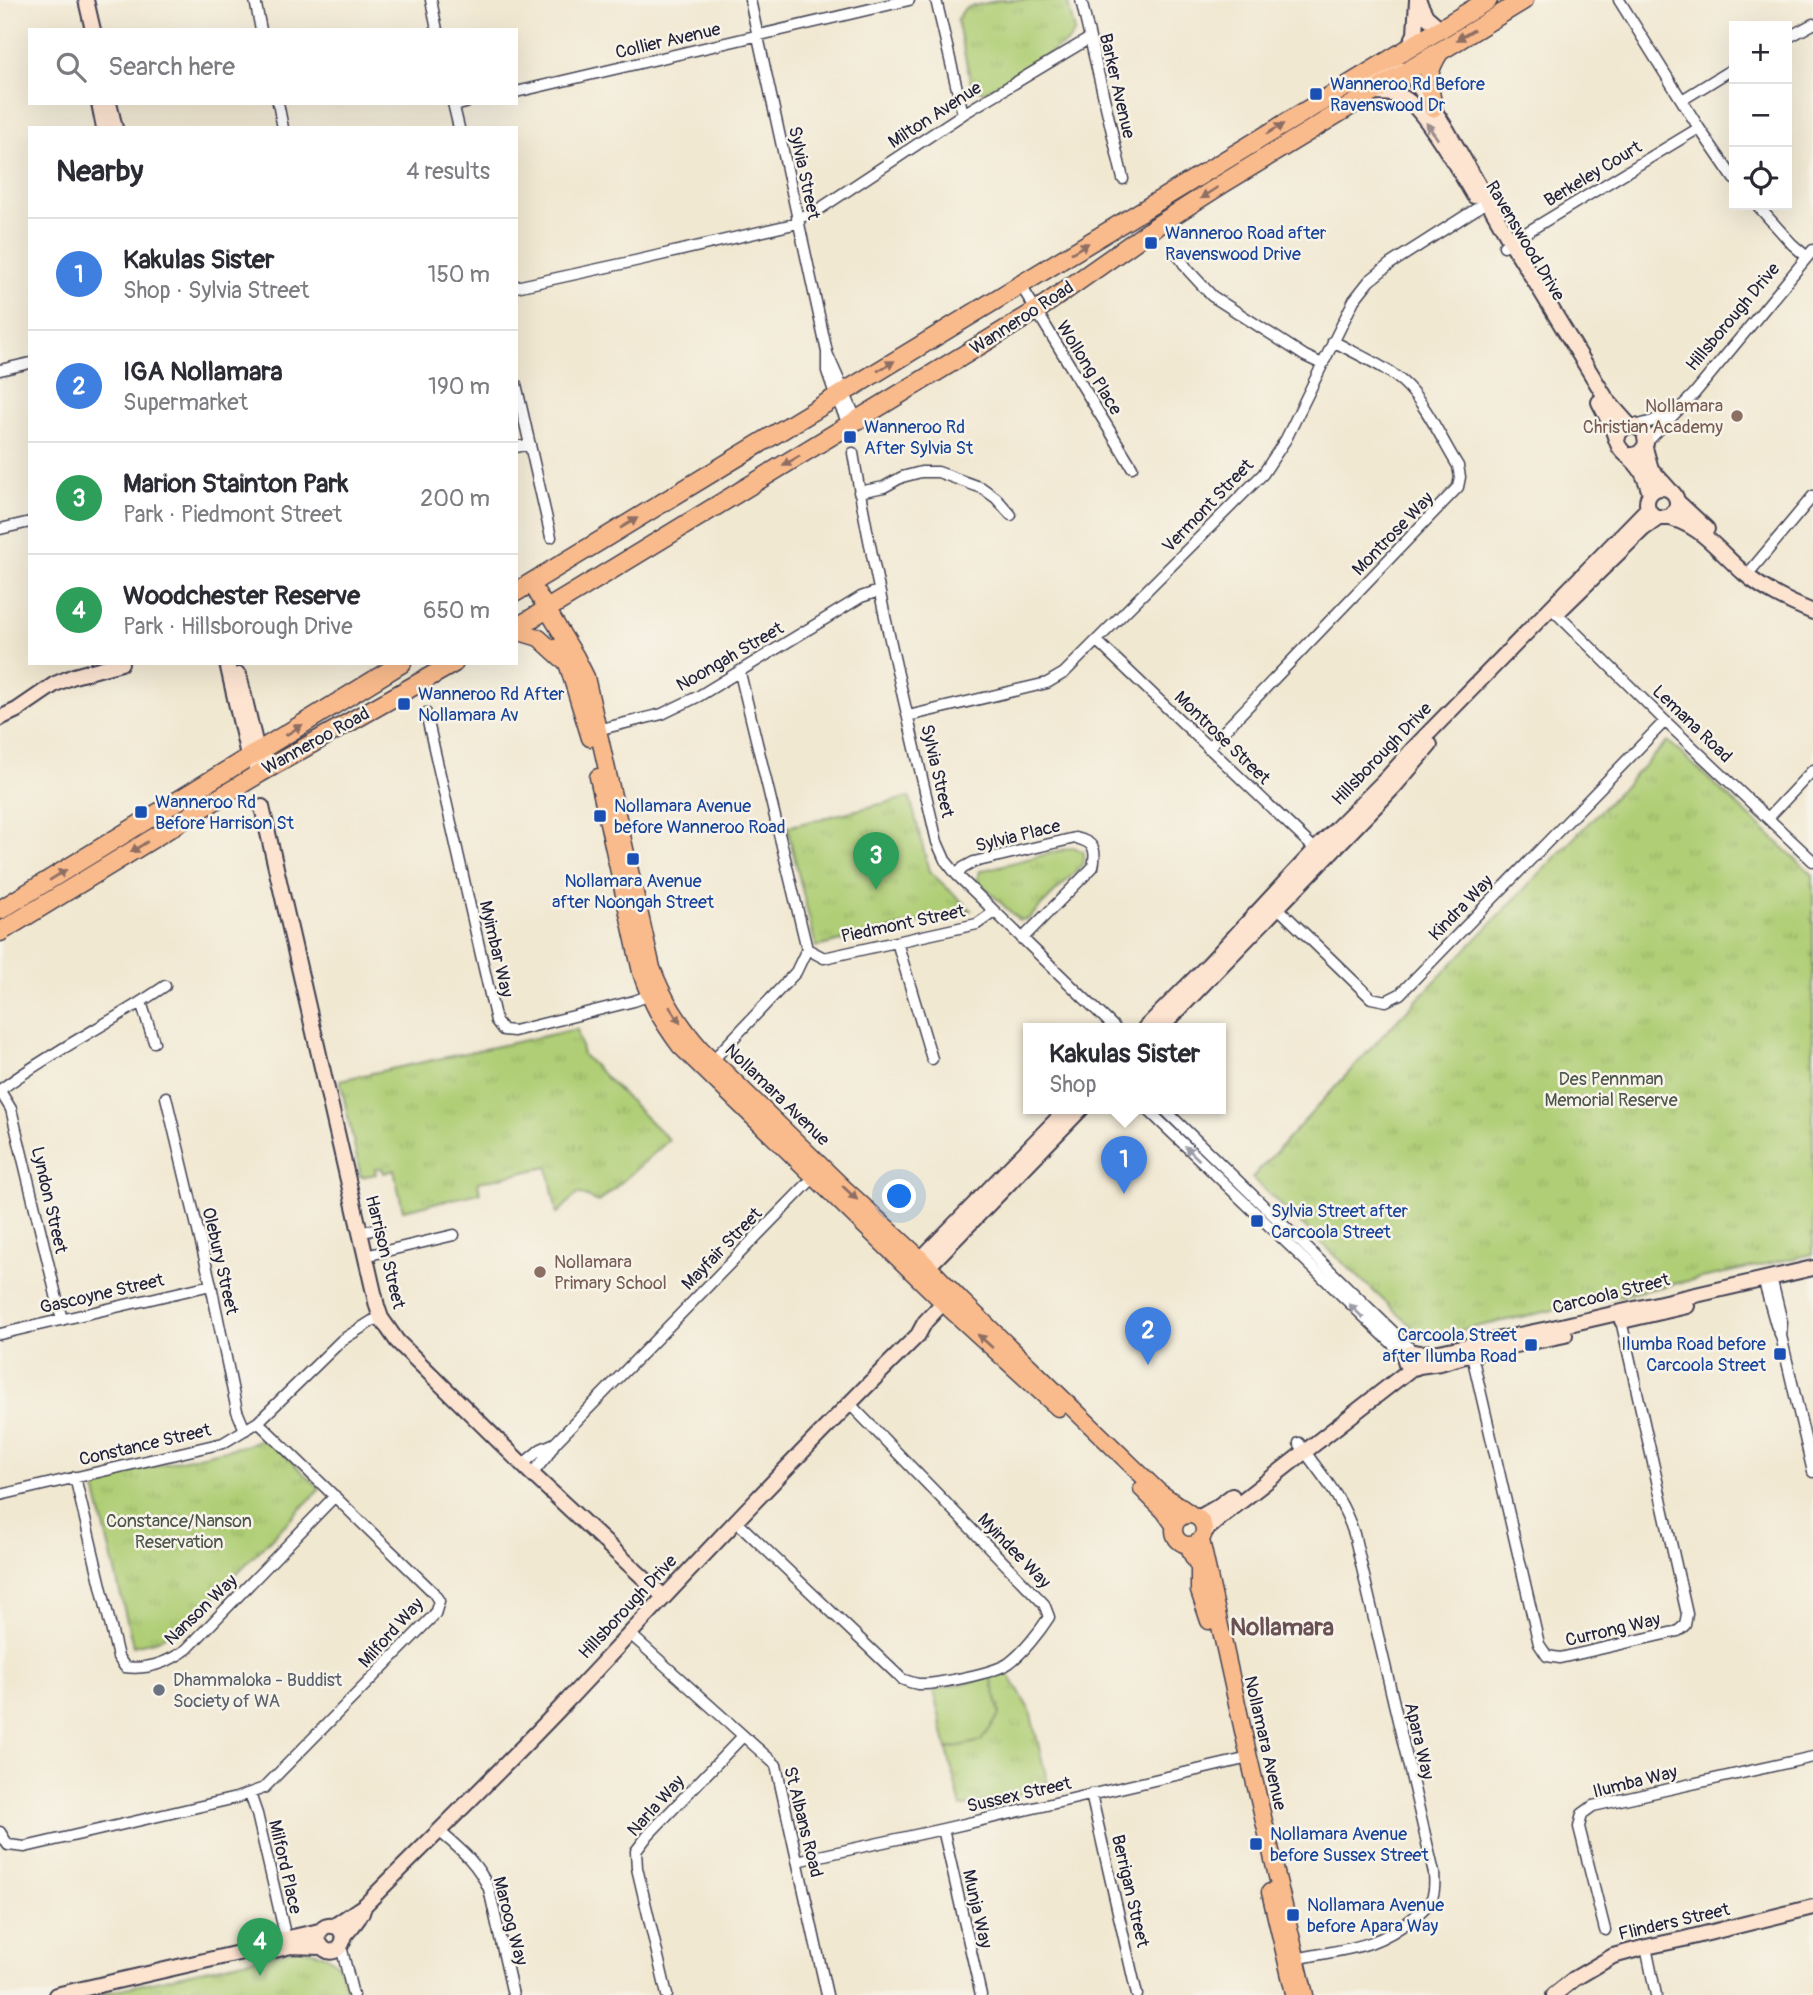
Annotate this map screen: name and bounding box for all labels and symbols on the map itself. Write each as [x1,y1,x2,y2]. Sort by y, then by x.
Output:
street label: Collier Avenue [613,18,723,64]
one-way arrow [1456,29,1475,42]
street label: Barker Avenue [1094,31,1140,141]
place label: Wanneroo Rd Before Ravenswood Dr [1330,73,1485,117]
street label: Milton Avenue [884,76,986,154]
marker: Wanneroo Rd Before Ravenswood Dr [1308,86,1324,102]
one-way arrow [1425,122,1439,140]
one-way arrow [1265,123,1284,136]
street label: Sylvia Street [783,124,825,223]
street label: Berkeley Court [1540,135,1647,212]
street label: Ravenswood Drive [1480,177,1570,305]
one-way arrow [1199,186,1218,199]
place label: Wanneroo Road after Ravenswood Drive [1165,222,1327,266]
marker: Wanneroo Road after Ravenswood Drive [1143,235,1159,251]
one-way arrow [1071,241,1090,254]
street label: Hillsborough Drive [1681,258,1785,376]
street label: Wanneroo Road [966,276,1078,360]
street label: Wollong Place [1051,317,1127,420]
one-way arrow [877,360,896,373]
place label: Nollamara Christian Academy [1583,395,1723,439]
marker: Nollamara Christian Academy [1729,408,1745,424]
place label: Wanneroo Rd After Sylvia St [864,416,974,460]
marker: Wanneroo Rd After Sylvia St [842,429,858,445]
street label: Vermont Street [1158,454,1259,558]
one-way arrow [781,455,800,468]
street label: Montrose Way [1347,487,1439,581]
one-way arrow [620,517,639,529]
street label: Noongah Street [672,617,788,697]
street label: Lemana Road [1647,680,1737,768]
place label: Wanneroo Rd After Nollamara Av [418,683,565,727]
street label: Montrose Street [1169,686,1276,790]
marker: Wanneroo Rd After Nollamara Av [396,696,412,712]
street label: Hillsborough Drive [1327,698,1437,810]
street label: Wanneroo Road [258,702,374,780]
street label: Sylvia Street [915,722,959,821]
one-way arrow [284,724,303,737]
place label: Wanneroo Rd Before Harrison St [155,791,295,835]
place label: Nollamara Avenue before Wanneroo Road [614,795,786,839]
marker: Wanneroo Rd Before Harrison St [133,804,149,820]
marker: Nollamara Avenue before Wanneroo Road [592,808,608,824]
street label: Sylvia Place [973,814,1063,858]
pin: 3 [853,832,899,890]
one-way arrow [130,841,149,853]
marker: Nollamara Avenue after Noongah Street [625,851,641,867]
one-way arrow [49,868,68,881]
place label: Nollamara Avenue after Noongah Street [552,870,715,914]
street label: Kindra Way [1424,870,1498,946]
street label: Myimbar Way [474,898,518,1000]
street label: Piedmont Street [839,899,968,948]
one-way arrow [668,1006,681,1025]
street label: Nollamara Avenue [720,1039,834,1151]
park label: Des Pennman Memorial Reserve [1544,1068,1678,1112]
pin: 1 [1101,1136,1147,1194]
street label: Lyndon Street [26,1144,73,1256]
one-way arrow [1184,1145,1201,1161]
your location [882,1179,916,1213]
one-way arrow [841,1185,858,1201]
street label: Harrison Street [360,1193,410,1312]
place label: Sylvia Street after Carcoola Street [1271,1200,1409,1244]
street label: Mayfair Street [677,1202,768,1295]
street label: Olebury Street [196,1205,244,1318]
marker: Sylvia Street after Carcoola Street [1249,1213,1265,1229]
place label: Nollamara Primary School [554,1251,667,1295]
marker: Nollamara Primary School [532,1264,548,1280]
street label: Gascoyne Street [38,1268,167,1319]
street label: Carcoola Street [1550,1268,1673,1320]
one-way arrow [1347,1302,1364,1319]
pin: 2 [1125,1307,1171,1365]
place label: Carcoola Street after Ilumba Road [1383,1324,1518,1368]
one-way arrow [976,1333,994,1349]
place label: Ilumba Road before Carcoola Street [1621,1333,1767,1377]
marker: Carcoola Street after Ilumba Road [1523,1337,1539,1353]
marker: Ilumba Road before Carcoola Street [1772,1346,1788,1362]
street label: Constance Street [77,1419,214,1471]
street label: Myindee Way [972,1508,1056,1594]
park label: Constance/Nanson Reservation [106,1510,252,1554]
street label: Hillsborough Drive [574,1550,682,1664]
street label: Nanson Way [160,1569,243,1651]
street label: Milford Way [353,1593,429,1673]
street label: Currong Way [1563,1608,1663,1652]
district label: Nollamara [1230,1613,1334,1642]
place label: Dhammaloka - Buddist Society of WA [173,1669,343,1713]
street label: Nollamara Avenue [1238,1674,1292,1813]
marker: Dhammaloka - Buddist Society of WA [151,1682,167,1698]
street label: Apara Way [1399,1700,1439,1782]
street label: Ilumba Way [1590,1760,1680,1804]
street label: St Albans Road [778,1764,828,1880]
street label: Narla Way [622,1770,690,1842]
street label: Sussex Street [965,1772,1074,1818]
street label: Milford Place [263,1818,307,1916]
place label: Nollamara Avenue before Sussex Street [1270,1823,1429,1867]
street label: Berrigan Street [1106,1832,1154,1950]
marker: Nollamara Avenue before Sussex Street [1248,1836,1264,1852]
street label: Munja Way [957,1867,997,1951]
street label: Maroog Way [487,1874,533,1968]
place label: Nollamara Avenue before Apara Way [1307,1894,1444,1938]
street label: Flinders Street [1616,1898,1733,1946]
marker: Nollamara Avenue before Apara Way [1285,1907,1301,1923]
pin: 4 [237,1918,283,1976]

